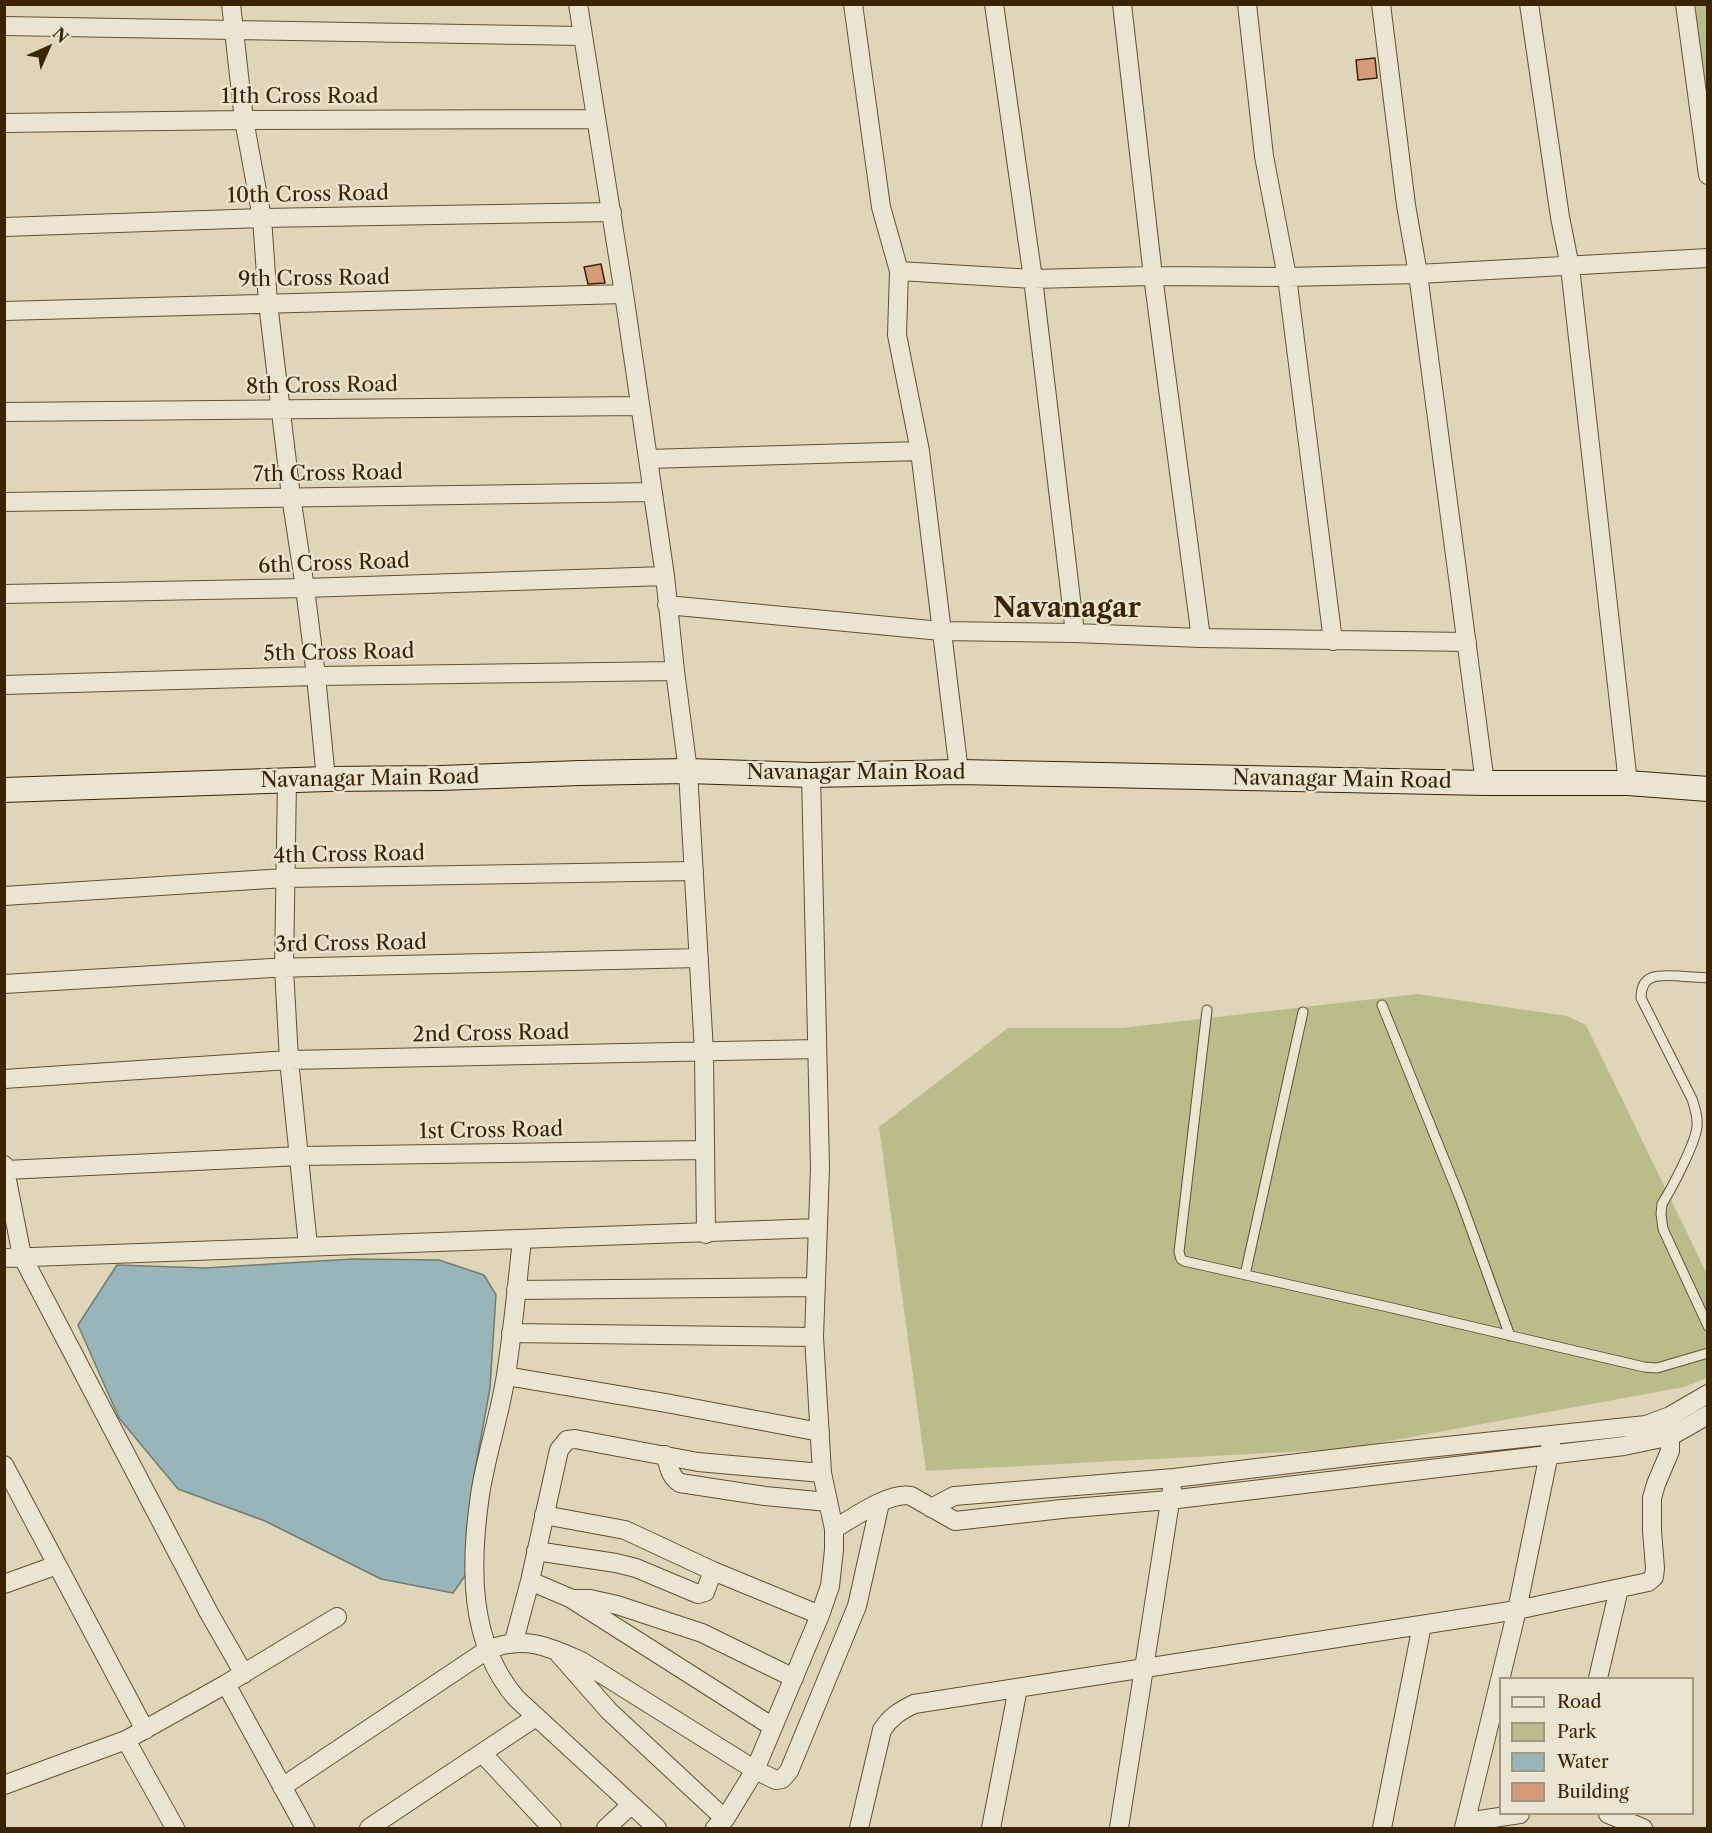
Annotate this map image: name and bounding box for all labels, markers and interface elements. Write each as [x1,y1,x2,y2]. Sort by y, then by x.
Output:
north arrow [18,18,78,78]
text: N [49,23,73,47]
street label: 11th Cross Road [221,84,379,110]
street label: 10th Cross Road [227,181,389,209]
street label: 9th Cross Road [238,265,390,293]
street label: 8th Cross Road [246,372,398,400]
street label: 7th Cross Road [253,460,403,488]
street label: 6th Cross Road [258,549,410,579]
district label: Navanagar [993,593,1141,625]
street label: 5th Cross Road [263,639,415,667]
street label: Navanagar Main Road [746,760,966,786]
street label: Navanagar Main Road [260,764,480,794]
street label: Navanagar Main Road [1232,765,1452,795]
street label: 4th Cross Road [273,841,425,869]
street label: 3rd Cross Road [275,930,427,958]
street label: 2nd Cross Road [412,1020,570,1048]
street label: 1st Cross Road [419,1117,563,1145]
legend [1499,1677,1694,1815]
text: Road [1557,1691,1602,1713]
text: Park [1557,1721,1596,1743]
text: Water [1557,1751,1609,1773]
text: Building [1557,1781,1629,1803]

